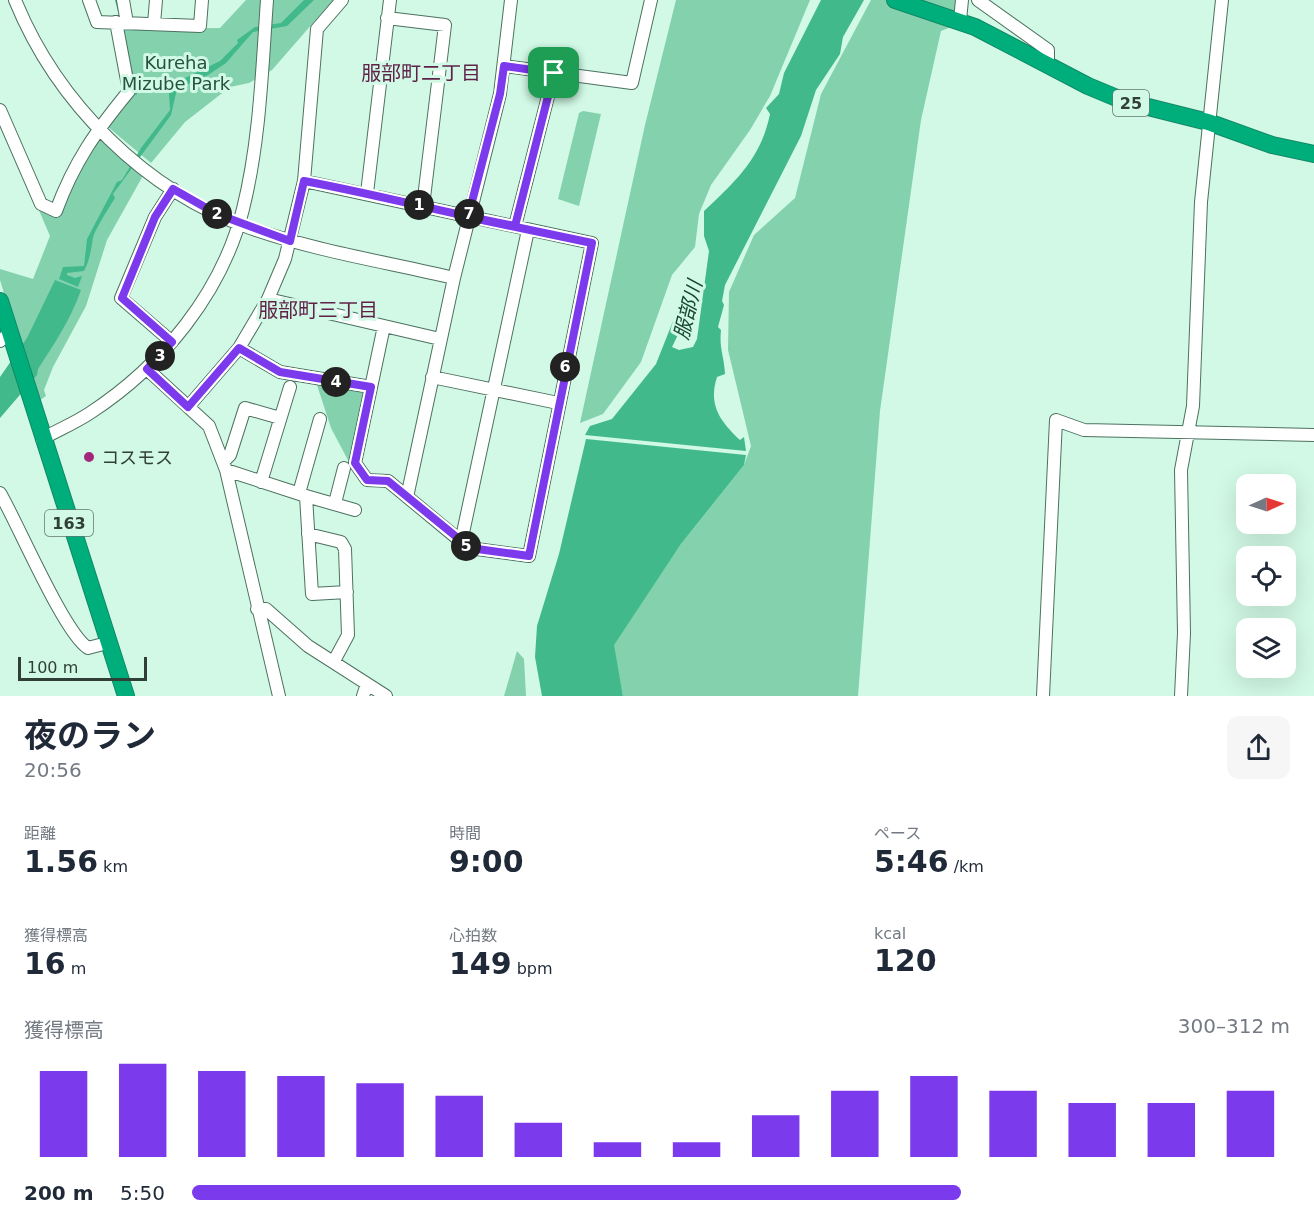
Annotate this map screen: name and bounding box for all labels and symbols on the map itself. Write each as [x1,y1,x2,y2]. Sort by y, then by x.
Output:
pin [528,47,579,98]
park label: Kureha Mizube Park [122,52,231,94]
district label: 服部町二丁目 [361,61,481,85]
road number: 25 [1113,90,1149,116]
pin: 1 [404,190,434,220]
pin: 2 [202,199,232,229]
pin: 7 [454,199,484,229]
water label: 服部川 [669,276,707,342]
district label: 服部町三丁目 [258,298,378,322]
pin: 3 [145,341,175,371]
pin: 6 [550,352,580,382]
pin: 4 [321,367,351,397]
place label: コスモス [101,447,173,468]
marker: コスモス [82,450,96,464]
north arrow [1236,474,1296,534]
road number: 163 [45,510,93,536]
pin: 5 [451,531,481,561]
scale bar [18,654,147,682]

